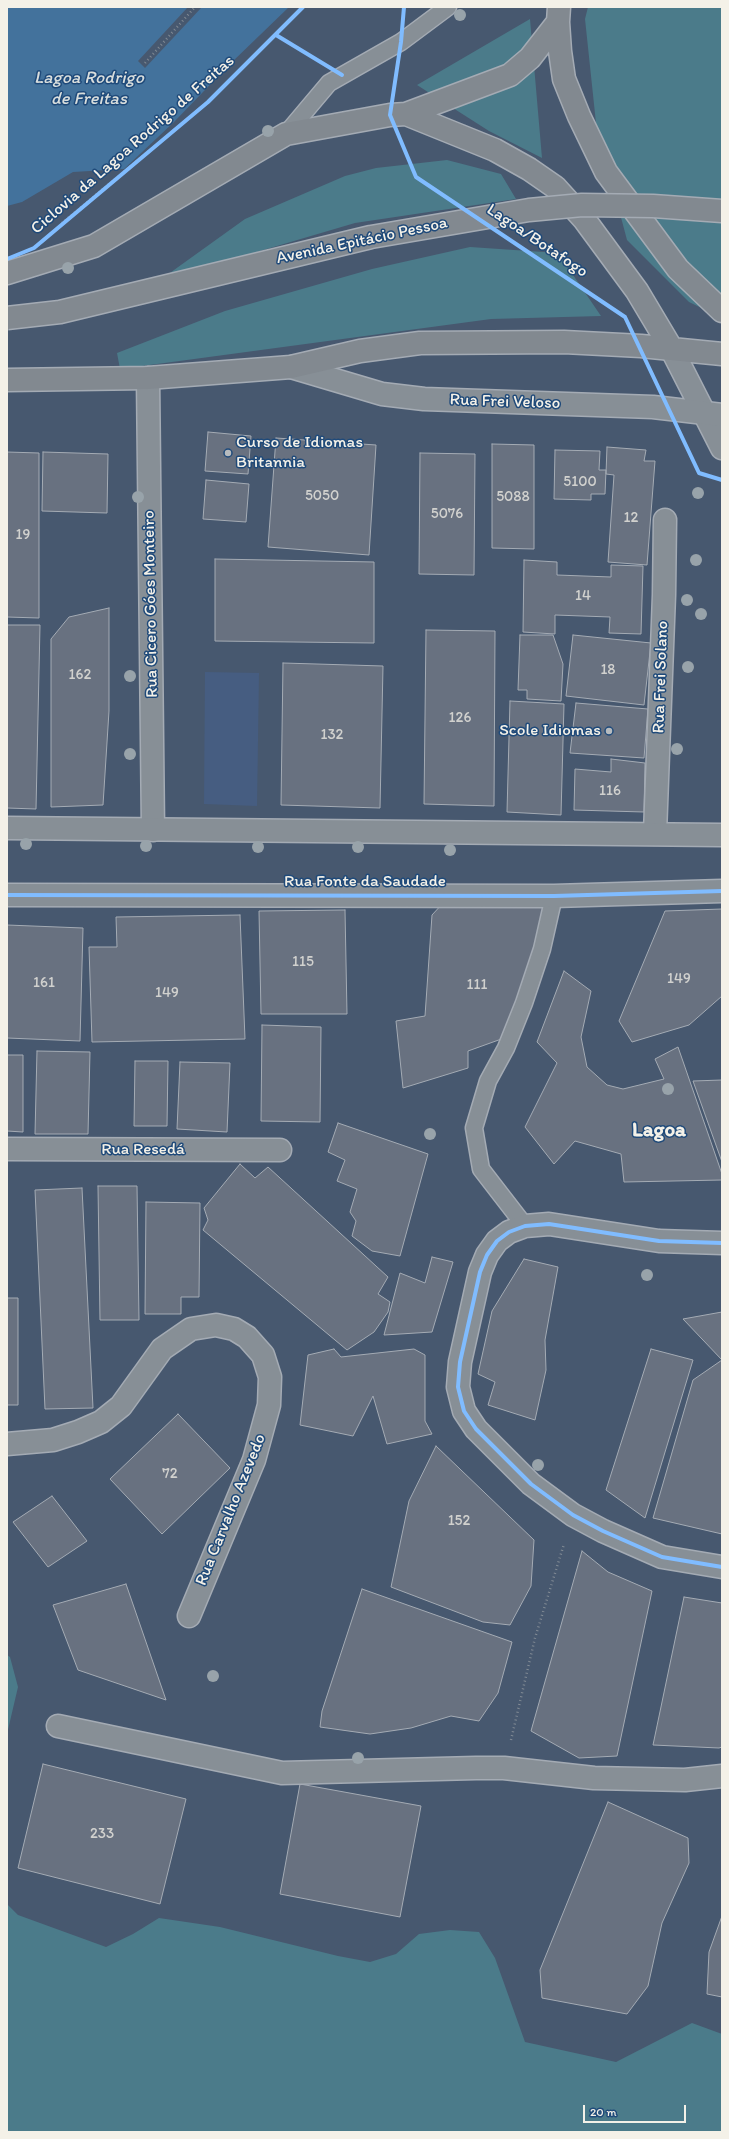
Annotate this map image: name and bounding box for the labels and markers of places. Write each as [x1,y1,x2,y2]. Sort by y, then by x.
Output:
place label: Curso de Idiomas Britannia [236,433,363,473]
marker: Curso de Idiomas Britannia [223,448,233,458]
place label: Scole Idiomas [499,721,601,741]
marker: Scole Idiomas [604,726,614,736]

